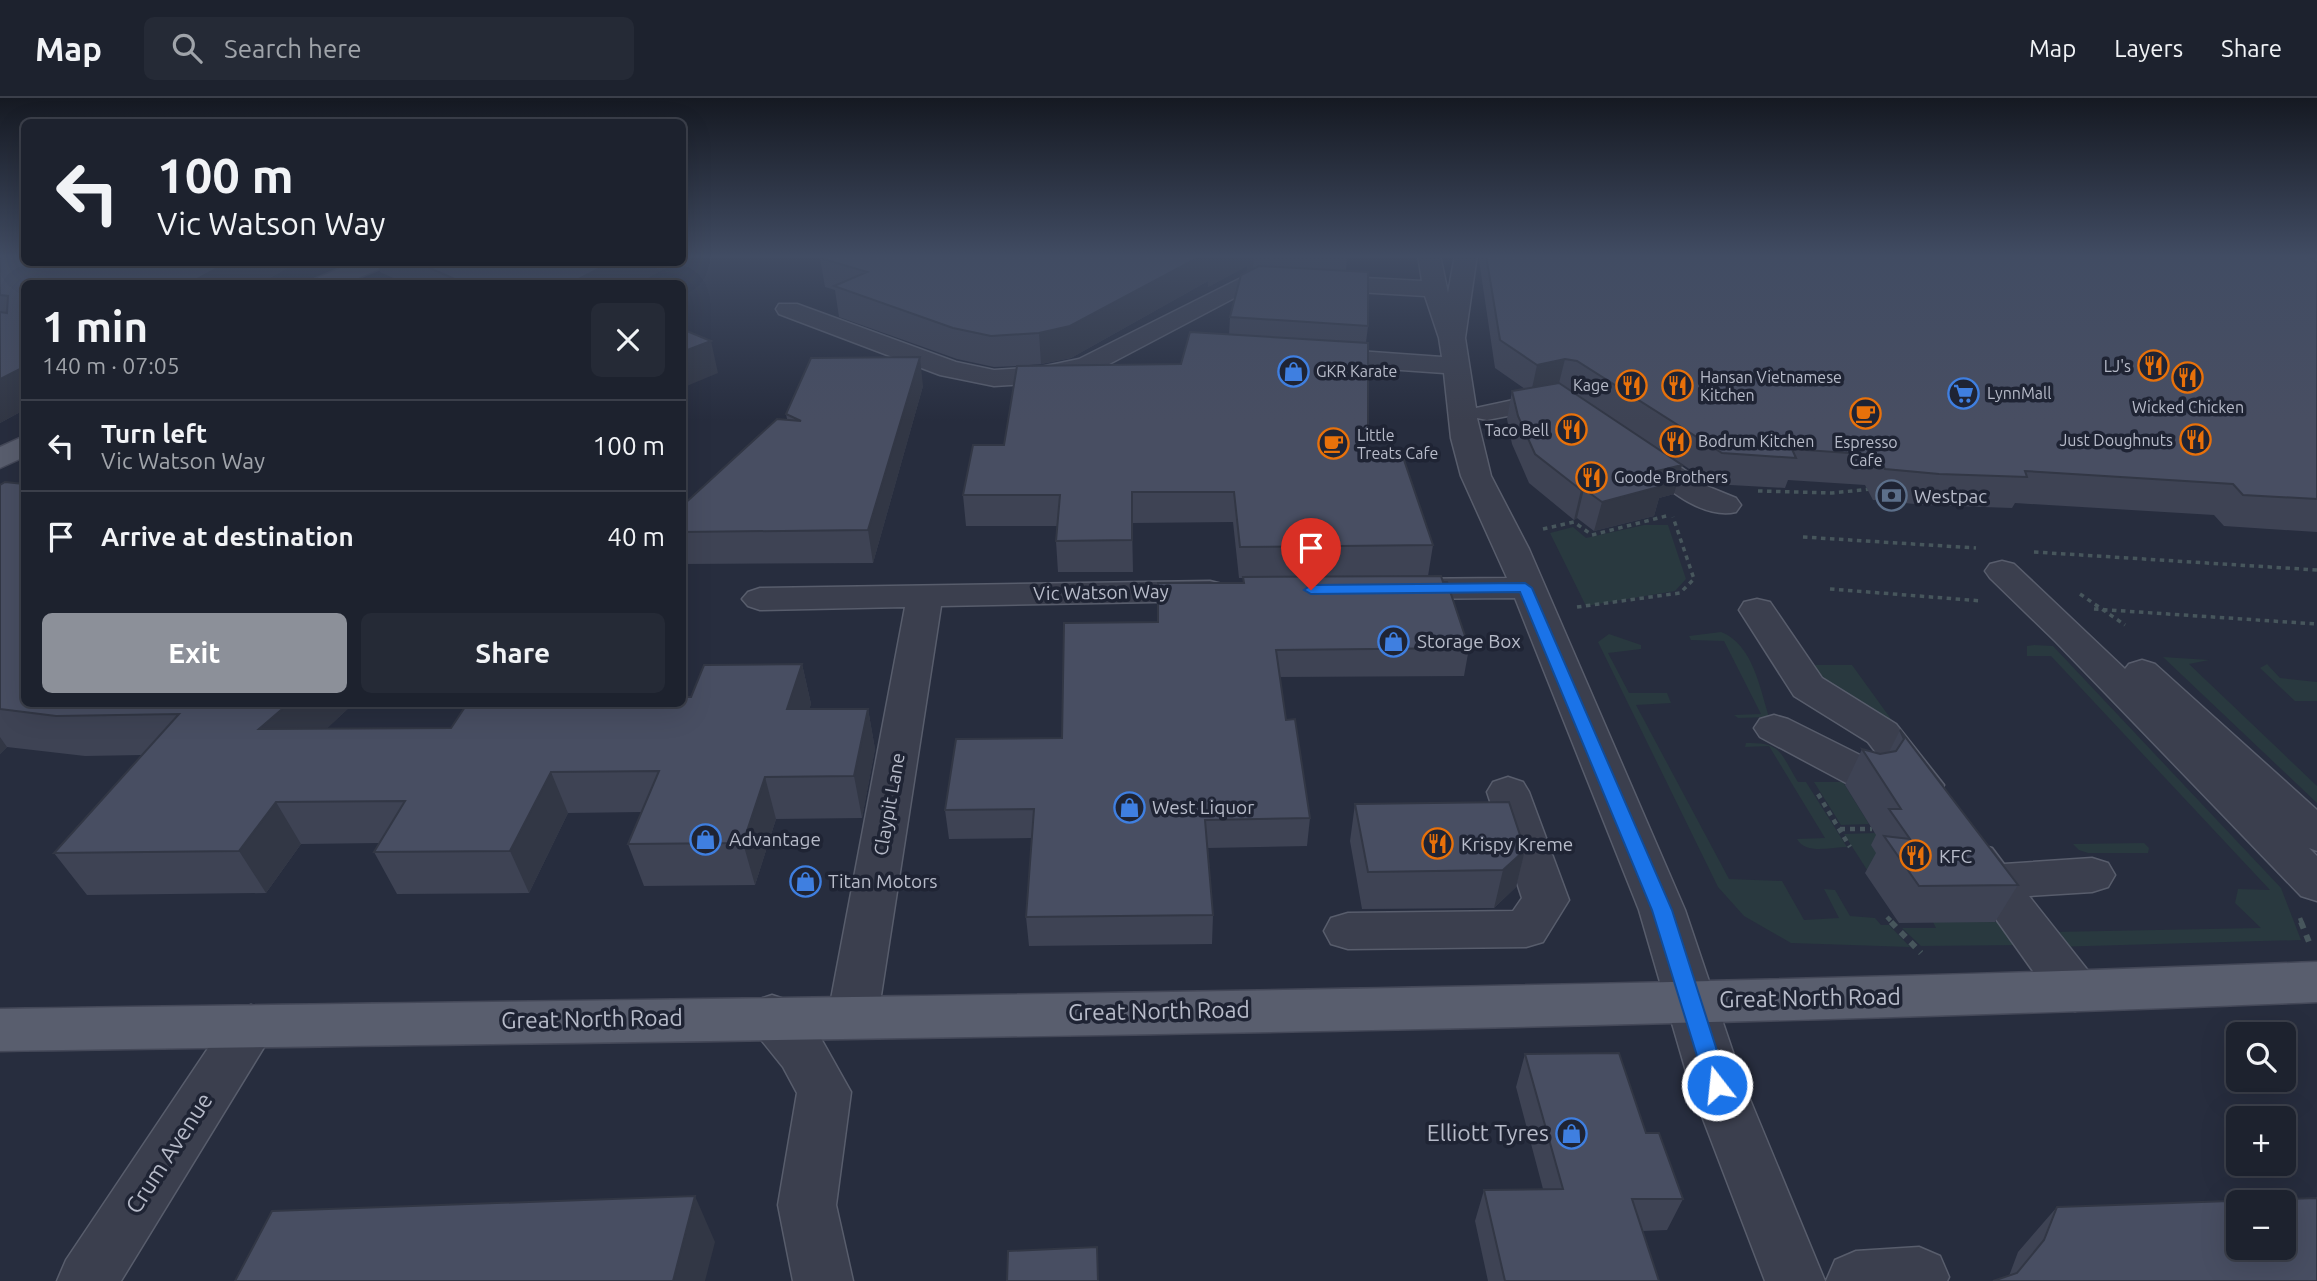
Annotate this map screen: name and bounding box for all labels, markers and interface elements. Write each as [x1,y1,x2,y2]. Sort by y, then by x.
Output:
search box [144,17,634,80]
icon: search [168,29,206,67]
text: Map [35,30,102,67]
text: Search here [224,34,362,63]
text: Map [2029,35,2076,62]
text: Layers [2114,35,2183,62]
text: Share [2221,35,2282,62]
icon: left [42,147,133,238]
text: 100 m [157,147,294,202]
text: Vic Watson Way [157,205,385,241]
text: 1 min [42,303,148,350]
button: close [591,303,665,377]
restaurant icon: LJ's [2137,349,2171,383]
text: 140 m · 07:05 [42,353,180,378]
shop icon: GKR Karate [1276,354,1310,388]
place label: LJ's [2104,357,2131,375]
restaurant icon: Wicked Chicken [2171,361,2205,395]
place label: GKR Karate [1316,362,1397,380]
restaurant icon: Kage [1615,368,1649,402]
place label: Hansan Vietnamese Kitchen [1700,368,1842,404]
restaurant icon: Hansan Vietnamese Kitchen [1660,369,1694,403]
place label: Kage [1573,376,1609,394]
supermarket icon: LynnMall [1947,376,1981,410]
place label: LynnMall [1987,384,2051,402]
cafe icon: Espresso Cafe [1849,396,1883,430]
place label: Wicked Chicken [2132,398,2244,416]
restaurant icon: Taco Bell [1555,413,1589,447]
text: Turn left [101,419,207,448]
place label: Taco Bell [1485,421,1549,439]
restaurant icon: Just Doughnuts [2179,423,2213,457]
restaurant icon: Bodrum Kitchen [1658,424,1692,458]
place label: Little Treats Cafe [1357,426,1438,462]
icon: left [42,427,80,465]
cafe icon: Little Treats Cafe [1317,427,1351,461]
text: 100 m [593,431,665,460]
place label: Just Doughnuts [2059,431,2173,449]
place label: Bodrum Kitchen [1698,432,1814,450]
place label: Espresso Cafe [1834,433,1898,469]
text: Vic Watson Way [101,448,265,473]
restaurant icon: Goode Brothers [1574,460,1608,494]
place label: Goode Brothers [1614,468,1728,486]
bank icon: Westpac [1874,479,1908,513]
place label: Westpac [1914,485,1987,507]
icon: arrive [42,518,80,556]
pin [1281,518,1341,590]
text: Arrive at destination [101,522,354,551]
text: 40 m [607,522,665,551]
icon: arrive [1292,529,1330,567]
street label: Vic Watson Way [1033,580,1169,604]
button: Exit [42,613,347,693]
button: Share [361,613,665,693]
shop icon: Storage Box [1377,624,1411,658]
place label: Storage Box [1417,630,1521,652]
street label: Claypit Lane [869,751,909,857]
shop icon: West Liquor [1112,790,1146,824]
place label: West Liquor [1152,796,1254,818]
shop icon: Advantage [689,822,723,856]
restaurant icon: Krispy Kreme [1421,827,1455,861]
place label: Advantage [729,828,821,850]
place label: Krispy Kreme [1461,833,1573,855]
restaurant icon: KFC [1899,839,1933,873]
place label: KFC [1939,845,1973,867]
shop icon: Titan Motors [788,864,822,898]
place label: Titan Motors [828,870,938,892]
street label: Great North Road [1719,983,1901,1012]
street label: Great North Road [1068,996,1250,1025]
street label: Great North Road [501,1004,683,1033]
map controls [2226,1022,2296,1260]
button: search [2226,1022,2296,1092]
position arrow [1680,1048,1754,1122]
street label: Crum Avenue [120,1088,217,1218]
button: + [2226,1106,2296,1176]
shop icon: Elliott Tyres [1555,1116,1589,1150]
place label: Elliott Tyres [1427,1120,1549,1145]
button: − [2226,1190,2296,1260]

